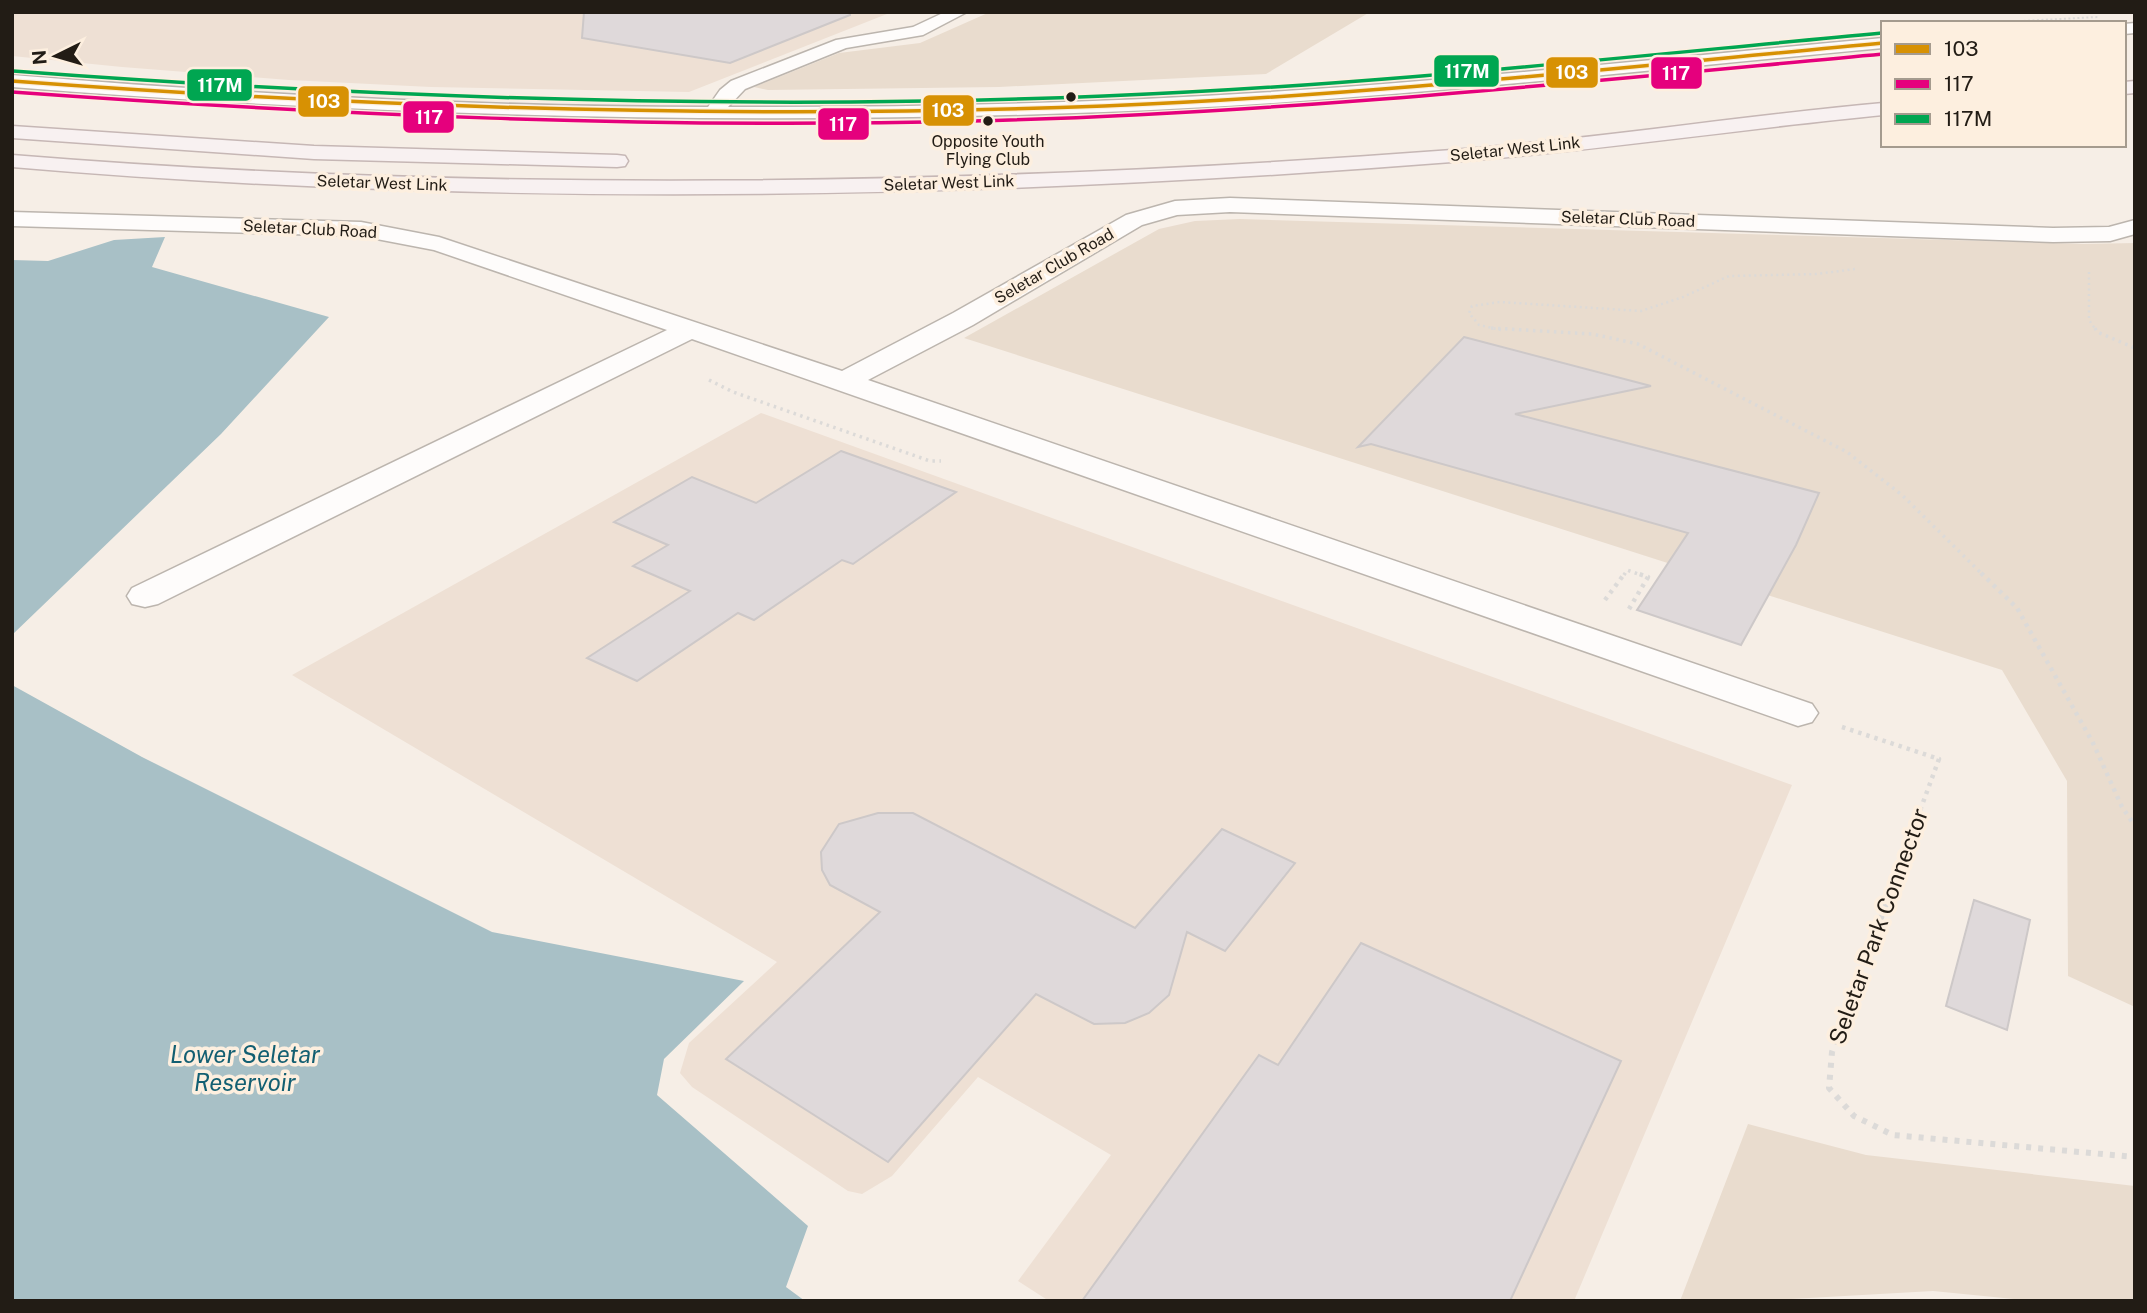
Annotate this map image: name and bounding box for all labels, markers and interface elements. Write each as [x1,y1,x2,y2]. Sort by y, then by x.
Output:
north arrow [21,21,91,91]
legend [1881,21,2126,147]
text: 103 [1944,36,1979,61]
text: N [27,49,51,66]
line badge: 117M [1433,54,1500,88]
line badge: 103 [1545,56,1599,89]
line badge: 117 [1650,56,1703,90]
text: 117M [1444,60,1490,82]
text: 103 [1556,61,1588,83]
text: 117 [1662,62,1690,84]
line badge: 117M [186,68,253,102]
text: 117 [1944,71,1974,96]
text: 117M [197,74,243,96]
line badge: 103 [297,85,350,118]
text: 103 [308,90,340,112]
unlabelled marker [1064,90,1078,104]
line badge: 103 [922,94,975,127]
text: 103 [932,99,964,121]
line badge: 117 [402,100,455,134]
text: 117 [415,106,443,128]
text: 117M [1944,106,1992,131]
line badge: 117 [817,107,870,141]
text: 117 [829,113,857,135]
marker: Opposite Youth Flying Club [981,114,995,128]
place label: Opposite Youth Flying Club [931,132,1045,169]
street label: Seletar West Link [1449,133,1581,165]
street label: Seletar West Link [316,171,448,195]
street label: Seletar West Link [883,171,1015,195]
street label: Seletar Club Road [1561,207,1695,231]
street label: Seletar Club Road [242,216,378,242]
street label: Seletar Club Road [991,224,1117,308]
street label: Seletar Park Connector [1823,804,1933,1048]
water label: Lower Seletar Reservoir [170,1040,321,1096]

